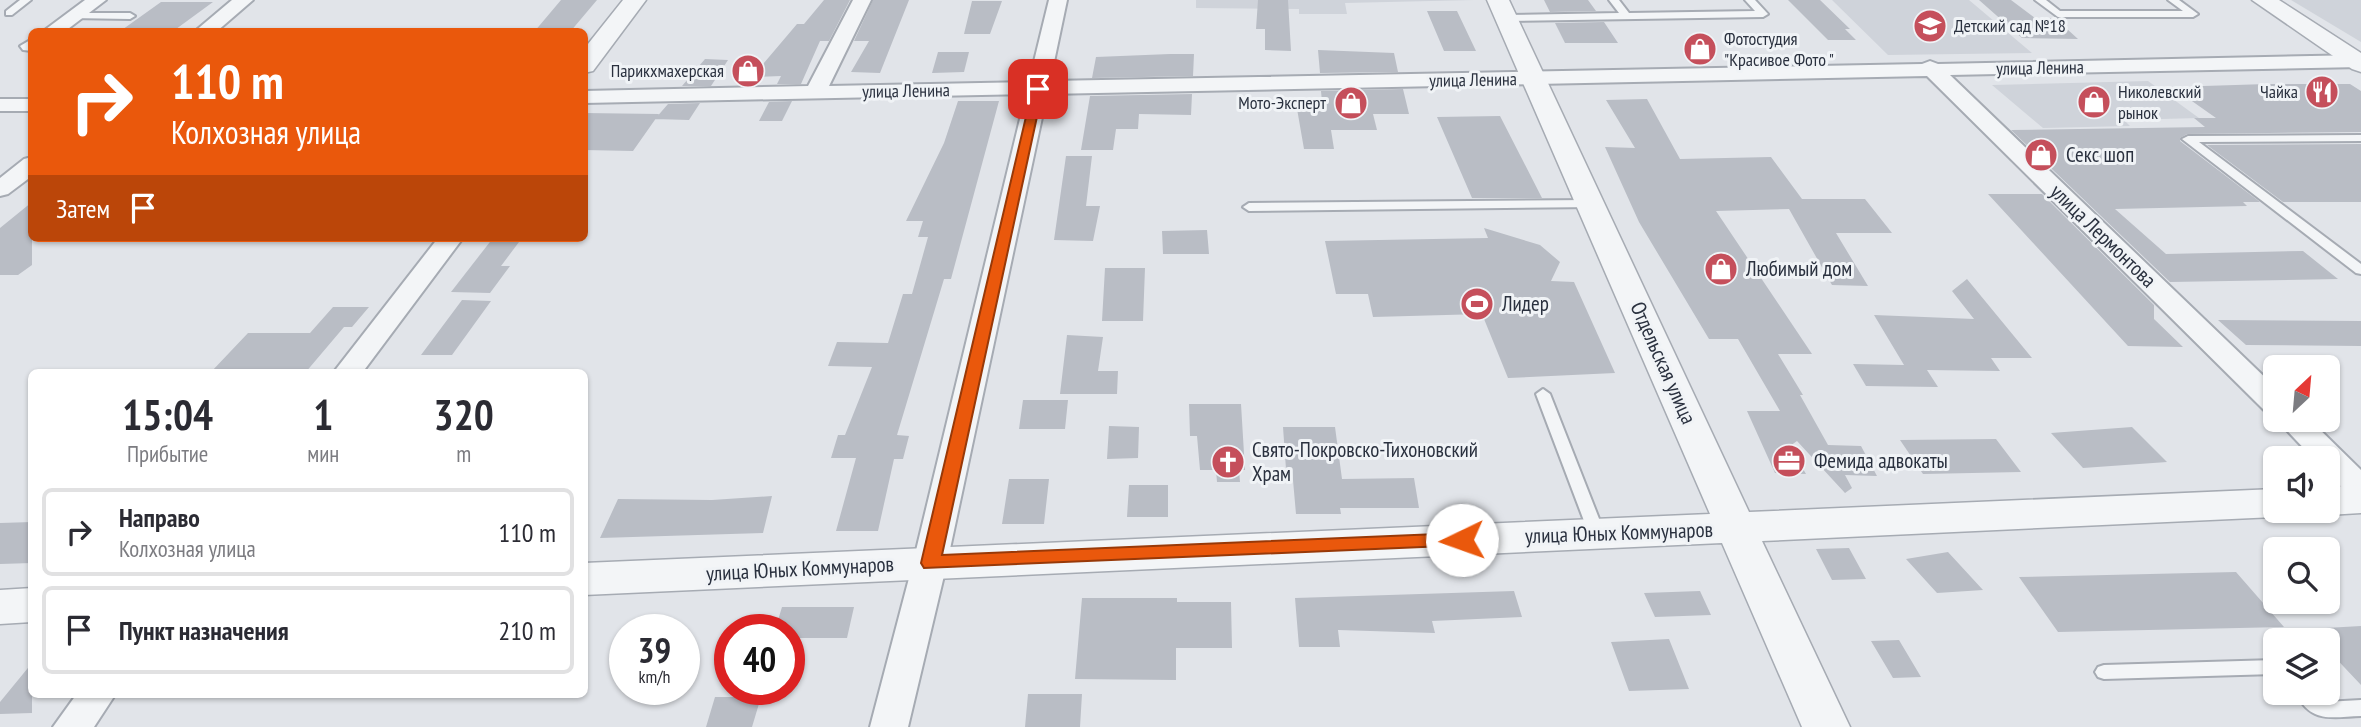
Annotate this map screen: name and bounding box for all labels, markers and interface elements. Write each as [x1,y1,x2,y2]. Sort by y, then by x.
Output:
school or university icon: Детский сад №18 [1911,7,1949,45]
place label: Детский сад №18 [1954,14,2066,37]
place label: Фотостудия "Красивое Фото " [1724,27,1834,71]
shop icon: Фотостудия "Красивое Фото " [1681,30,1719,68]
text: 110 m [171,49,284,113]
shop icon: Парикхмахерская [729,52,767,90]
street label: улица Ленина [1996,55,2084,80]
icon: right [56,56,147,147]
place label: Парикхмахерская [611,59,724,82]
pin [1008,59,1068,119]
street label: улица Ленина [1429,67,1517,92]
icon: arrive [1019,70,1057,108]
restaurant icon: Чайка [2303,73,2341,111]
street label: улица Ленина [862,78,950,103]
place label: Николевский рынок [2118,80,2201,124]
place label: Чайка [2260,80,2298,103]
shop icon: Николевский рынок [2075,83,2113,121]
shop icon: Мото-Эксперт [1332,84,1370,122]
place label: Мото-Эксперт [1238,91,1326,114]
text: Колхозная улица [171,111,361,153]
shop icon: Секс шоп [2022,136,2060,174]
place label: Секс шоп [2066,141,2134,168]
street label: улица Лермонтова [2045,178,2162,293]
icon: arrive [124,189,162,227]
text: Затем [56,192,110,225]
shop icon: Любимый дом [1702,250,1740,288]
place label: Любимый дом [1745,255,1852,282]
sports icon: Лидер [1458,285,1496,323]
place label: Лидер [1501,290,1549,317]
street label: Отдельская улица [1624,297,1702,428]
north arrow [2263,355,2340,432]
map controls [2263,355,2340,705]
text: 15:04 [122,387,213,442]
text: 1 [313,387,333,442]
text: 320 [434,387,494,442]
place label: Свято-Покровско-Тихоновский Храм [1252,436,1478,487]
text: Прибытие [127,439,208,468]
text: мин [307,439,339,468]
text: m [456,439,471,468]
office icon: Фемида адвокаты [1770,442,1808,480]
church icon: Свято-Покровско-Тихоновский Храм [1209,443,1247,481]
button: sound [2263,446,2340,523]
place label: Фемида адвокаты [1814,447,1948,474]
text: Направо [119,501,200,534]
position arrow [1425,503,1499,577]
icon: right [60,513,98,551]
text: 110 m [498,516,556,549]
street label: улица Юных Коммунаров [1524,516,1713,549]
text: Колхозная улица [119,534,256,563]
button: search [2263,537,2340,614]
street label: улица Юных Коммунаров [705,550,895,587]
icon: arrive [60,611,98,649]
text: Пункт назначения [119,614,289,647]
text: 210 m [498,614,556,647]
speed limit sign: 40 [714,614,805,705]
text: 39 [638,627,671,673]
button: layers [2263,628,2340,705]
text: km/h [639,665,670,688]

